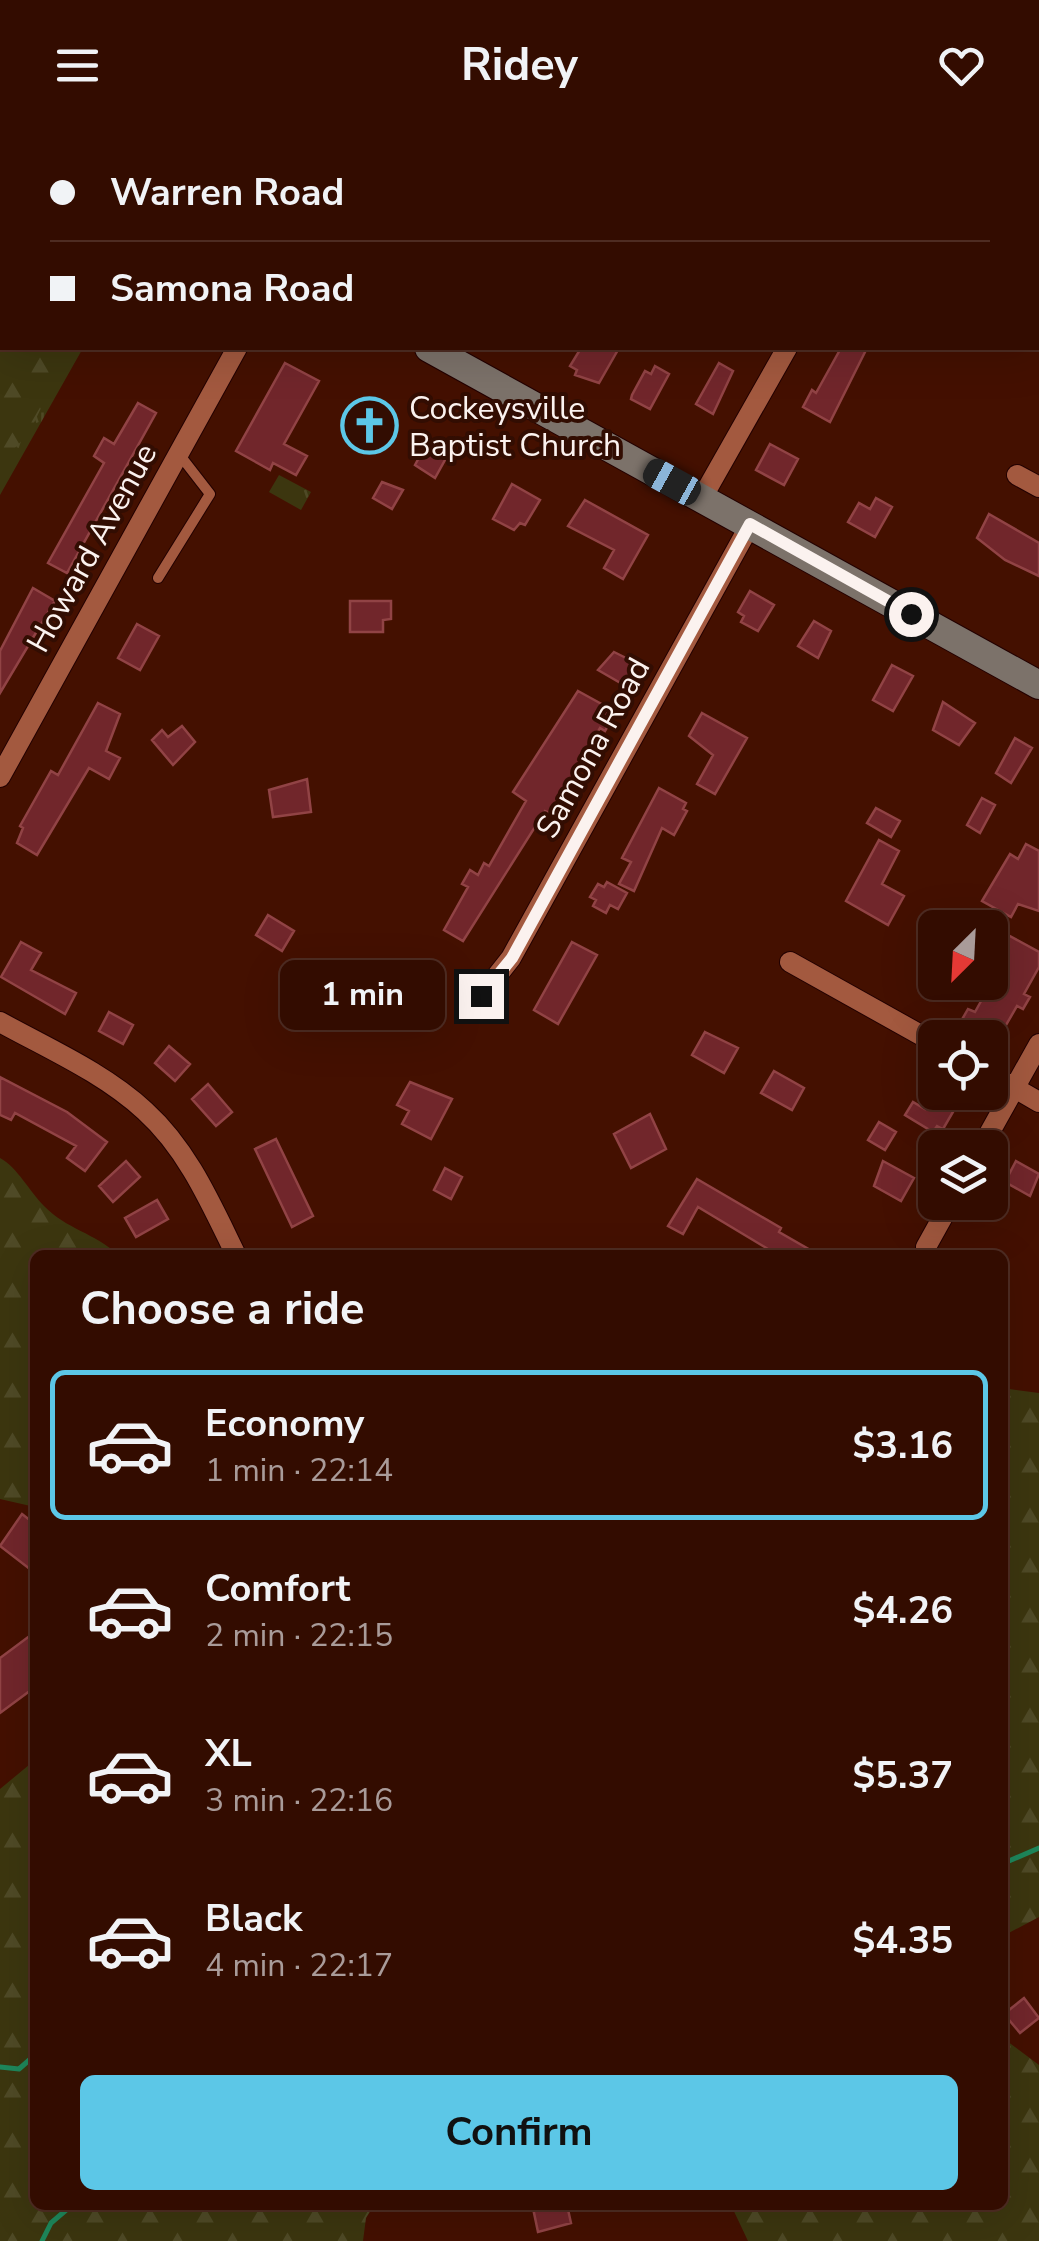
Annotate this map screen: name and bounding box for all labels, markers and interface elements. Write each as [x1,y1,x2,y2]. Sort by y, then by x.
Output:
text: Ridey [461,35,578,96]
icon: menu [50,38,105,93]
icon: heart [934,38,989,93]
text: Warren Road [110,167,344,218]
text: Samona Road [110,263,354,314]
place label: Cockeysville Baptist Church [409,387,621,467]
church icon: Cockeysville Baptist Church [340,396,400,456]
street label: Howard Avenue [17,436,167,660]
car [638,454,706,510]
route start [889,592,934,637]
street label: Samona Road [526,650,660,846]
north arrow [918,910,1008,1000]
map controls [918,910,1008,1220]
callout: 1 min [281,961,446,1031]
text: 1 min [321,973,404,1016]
route end [459,974,504,1019]
button: locate [918,1020,1008,1110]
button: layers [918,1130,1008,1220]
text: Choose a ride [80,1279,365,1340]
text: Economy [205,1398,364,1449]
icon: car [85,1400,175,1490]
text: $3.16 [852,1420,953,1471]
text: 1 min · 22:14 [205,1449,393,1492]
text: Comfort [205,1563,350,1614]
icon: car [85,1565,175,1655]
text: $4.26 [852,1585,953,1636]
text: 2 min · 22:15 [205,1614,393,1657]
text: XL [205,1728,252,1779]
icon: car [85,1730,175,1820]
text: $5.37 [852,1750,953,1801]
text: 3 min · 22:16 [205,1779,393,1822]
text: Black [205,1893,302,1944]
icon: car [85,1895,175,1985]
text: $4.35 [852,1915,953,1966]
text: 4 min · 22:17 [205,1944,393,1987]
button: Confirm [80,2075,958,2190]

